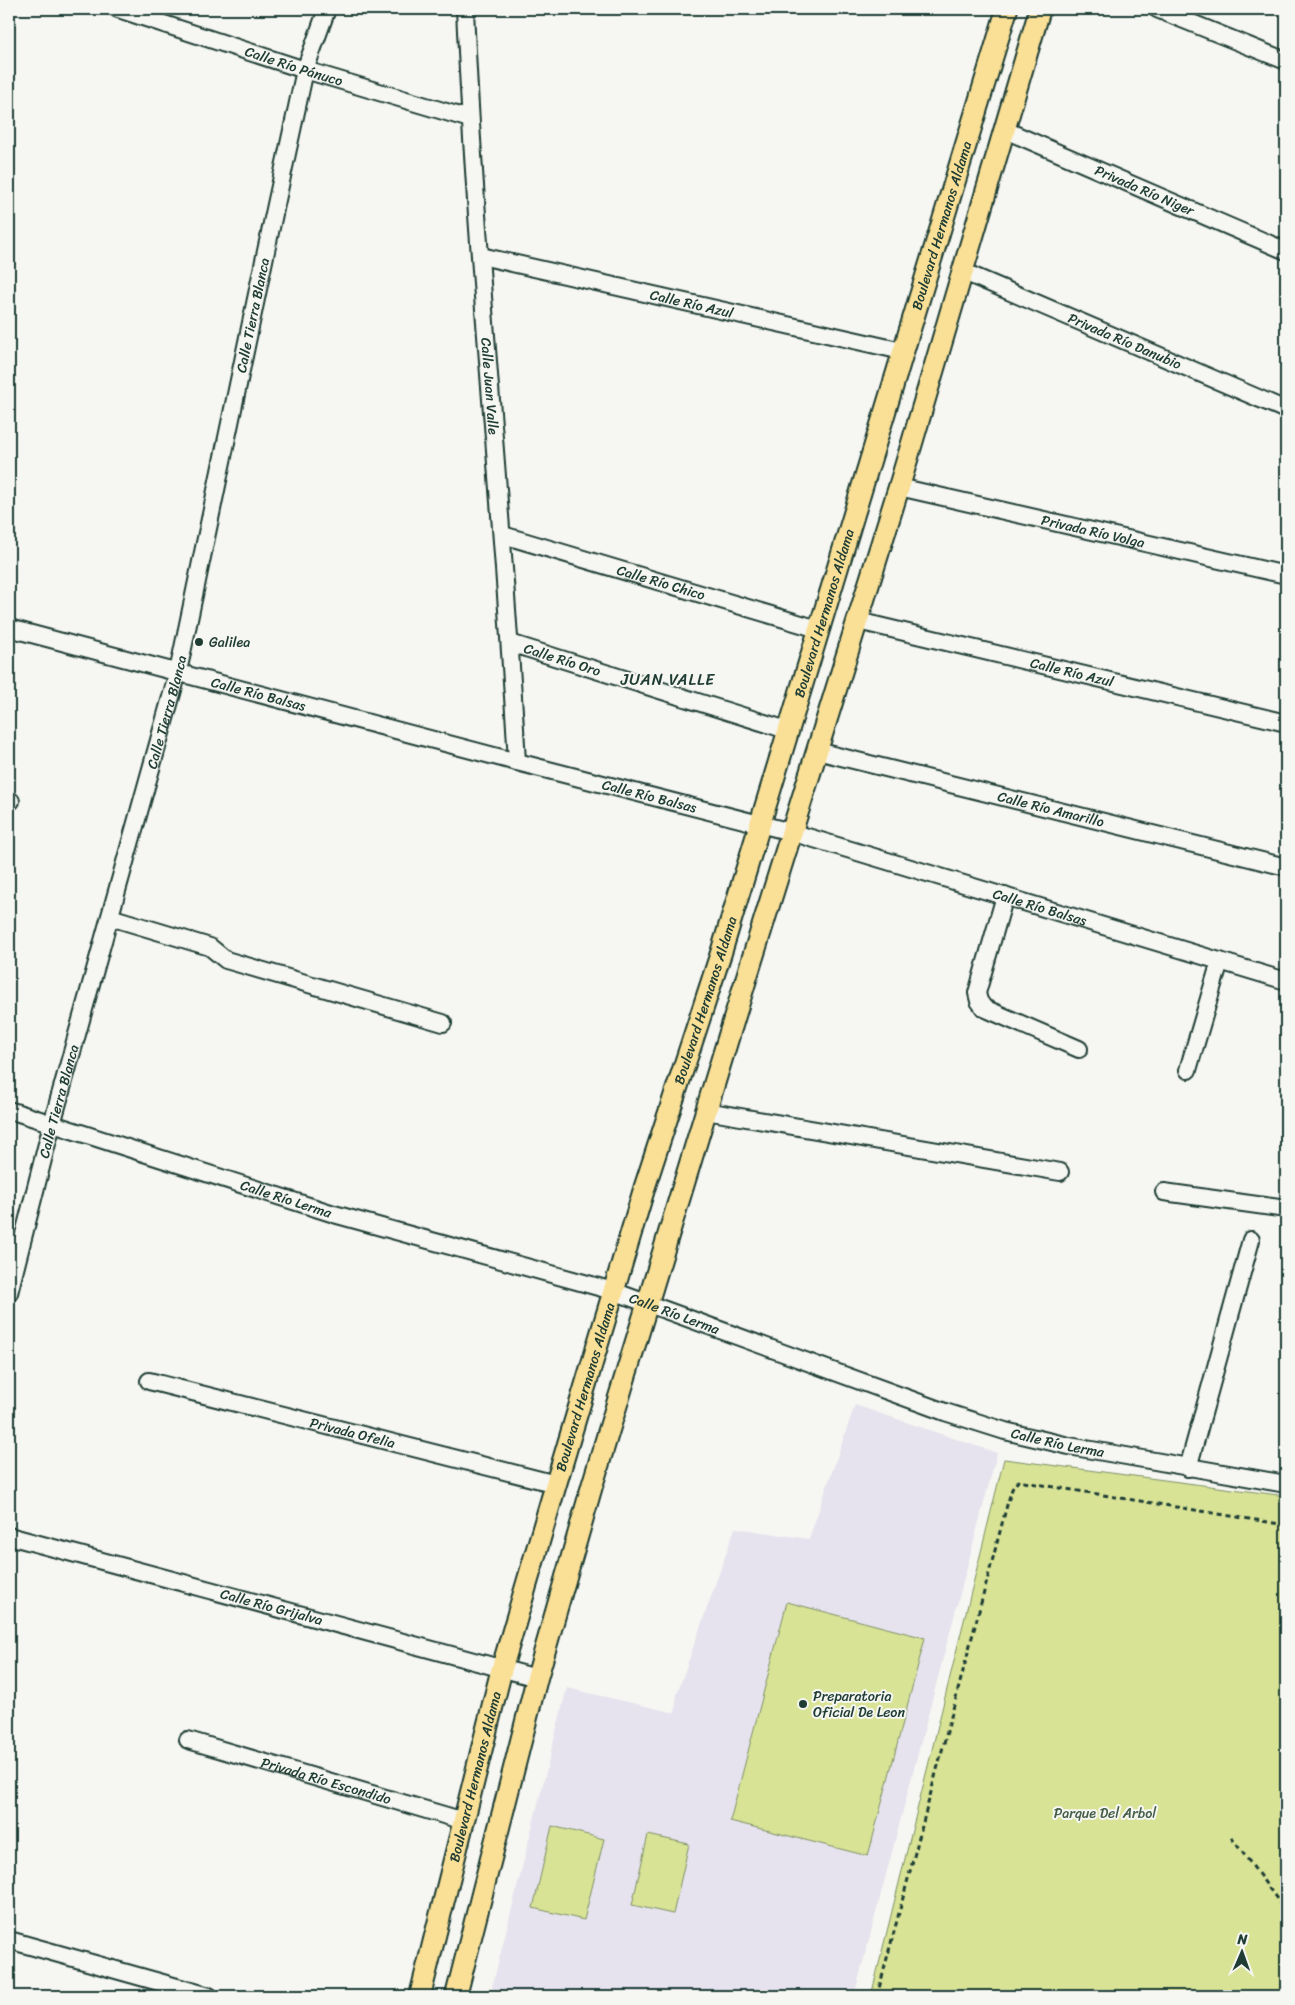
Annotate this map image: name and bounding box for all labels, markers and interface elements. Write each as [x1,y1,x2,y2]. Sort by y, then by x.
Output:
street label: Calle Río Pánuco [241,39,346,94]
street label: Boulevard Hermanos Aldama [904,138,979,313]
street label: Privada Río Niger [1091,158,1199,224]
street label: Calle Tierra Blanca [229,256,277,375]
street label: Calle Río Azul [647,282,737,326]
street label: Privada Río Danubio [1064,306,1186,377]
street label: Calle Juan Valle [473,337,506,436]
street label: Privada Río Volga [1039,508,1147,555]
street label: Boulevard Hermanos Aldama [787,526,862,701]
street label: Calle Río Chico [614,558,708,608]
place label: Galilea [209,630,250,655]
marker: Galilea [193,636,205,648]
street label: Calle Río Oro [521,636,604,684]
street label: Calle Río Azul [1028,650,1117,695]
street label: Calle Tierra Blanca [140,653,194,772]
district label: JUAN VALLE [620,665,715,694]
street label: Calle Río Balsas [208,670,309,719]
street label: Calle Río Balsas [599,772,699,820]
street label: Calle Río Amarillo [995,784,1107,835]
street label: Calle Río Balsas [990,881,1090,933]
street label: Boulevard Hermanos Aldama [667,913,744,1088]
street label: Calle Tierra Blanca [32,1042,87,1161]
street label: Calle Río Lerma [237,1173,336,1226]
street label: Calle Río Lerma [625,1286,724,1342]
street label: Boulevard Hermanos Aldama [548,1300,622,1475]
street label: Privada Ofelia [307,1410,398,1456]
street label: Calle Río Lerma [1008,1421,1107,1465]
street label: Calle Río Grijalva [218,1581,326,1633]
place label: Preparatoria Oficial De Leon [813,1684,905,1725]
street label: Boulevard Hermanos Aldama [442,1689,509,1865]
marker: Preparatoria Oficial De Leon [797,1698,809,1710]
street label: Privada Río Escondido [258,1750,394,1812]
park label: Parque Del Arbol [1054,1801,1157,1826]
text: N [1236,1927,1248,1952]
north arrow [1218,1928,1268,1978]

